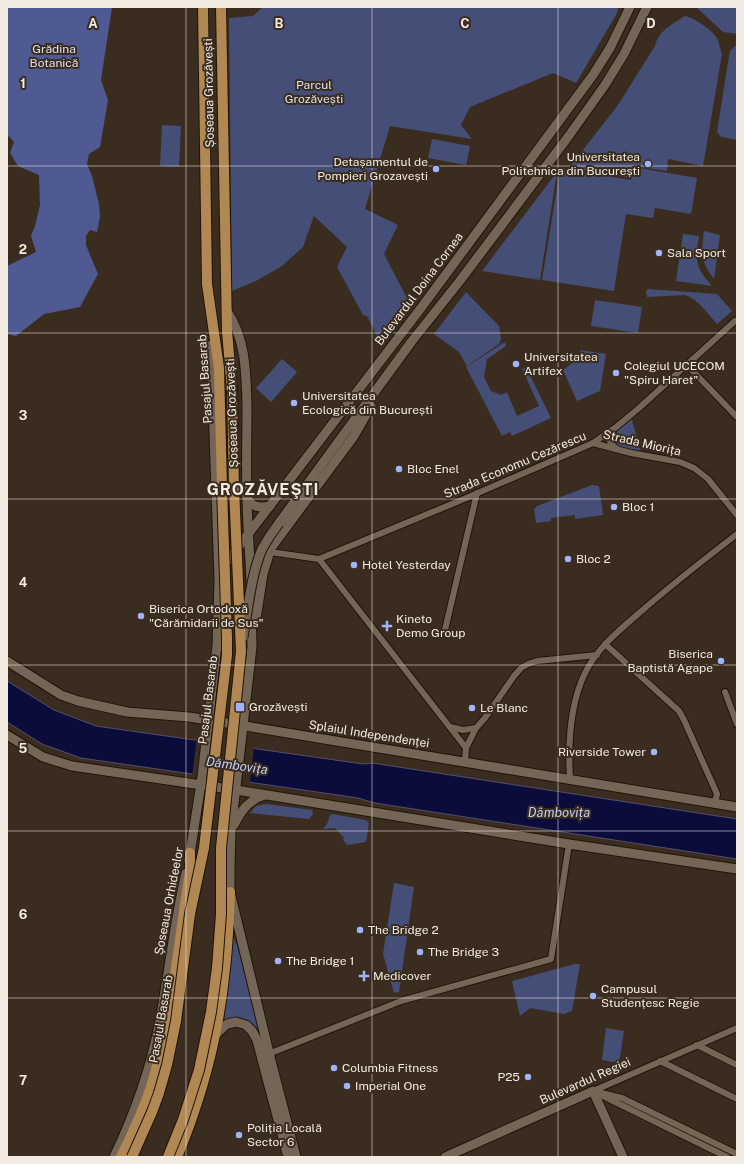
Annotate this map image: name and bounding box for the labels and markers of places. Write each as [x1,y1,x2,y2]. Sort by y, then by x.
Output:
place label: Universitatea Politehnica din București [502,150,640,178]
place label: Detașamentul de Pompieri Grozavești [317,155,428,183]
marker: Universitatea Politehnica din București [643,159,653,169]
marker: Detașamentul de Pompieri Grozavești [431,164,441,174]
place label: Sala Sport [667,246,726,260]
marker: Sala Sport [654,248,664,258]
place label: Universitatea Artifex [524,350,598,378]
marker: Universitatea Artifex [511,359,521,369]
place label: Colegiul UCECOM "Spiru Haret" [624,359,725,387]
marker: Colegiul UCECOM "Spiru Haret" [611,368,621,378]
place label: Universitatea Ecologică din București [302,389,433,417]
marker: Universitatea Ecologică din București [289,398,299,408]
place label: Bloc Enel [407,462,460,476]
marker: Bloc Enel [394,464,404,474]
place label: Bloc 1 [622,500,654,514]
marker: Bloc 1 [609,502,619,512]
place label: Bloc 2 [576,552,611,566]
marker: Bloc 2 [563,554,573,564]
place label: Hotel Yesterday [362,558,451,572]
marker: Hotel Yesterday [349,560,359,570]
place label: Biserica Ortodoxă "Cărămidarii de Sus" [149,602,264,630]
marker: Biserica Ortodoxă "Cărămidarii de Sus" [136,611,146,621]
place label: Kineto Demo Group [396,612,465,640]
marker: Kineto Demo Group [381,620,393,632]
place label: Biserica Baptistă Agape [628,647,713,675]
marker: Biserica Baptistă Agape [716,656,726,666]
place label: Grozăvești [249,700,308,714]
marker: Grozăvești [234,701,246,713]
place label: Le Blanc [480,701,528,715]
marker: Le Blanc [467,703,477,713]
place label: Riverside Tower [558,745,646,759]
marker: Riverside Tower [649,747,659,757]
place label: The Bridge 2 [368,923,439,937]
marker: The Bridge 2 [355,925,365,935]
place label: The Bridge 3 [428,945,499,959]
marker: The Bridge 3 [415,947,425,957]
place label: The Bridge 1 [286,954,354,968]
marker: The Bridge 1 [273,956,283,966]
place label: Medicover [373,969,431,983]
marker: Medicover [358,970,370,982]
place label: Campusul Studențesc Regie [601,982,700,1010]
marker: Campusul Studențesc Regie [588,991,598,1001]
place label: Columbia Fitness [342,1061,438,1075]
marker: Columbia Fitness [329,1063,339,1073]
place label: P25 [498,1070,520,1084]
marker: P25 [523,1072,533,1082]
place label: Imperial One [355,1079,426,1093]
marker: Imperial One [342,1081,352,1091]
place label: Poliția Locală Sector 6 [247,1121,322,1149]
marker: Poliția Locală Sector 6 [234,1130,244,1140]

